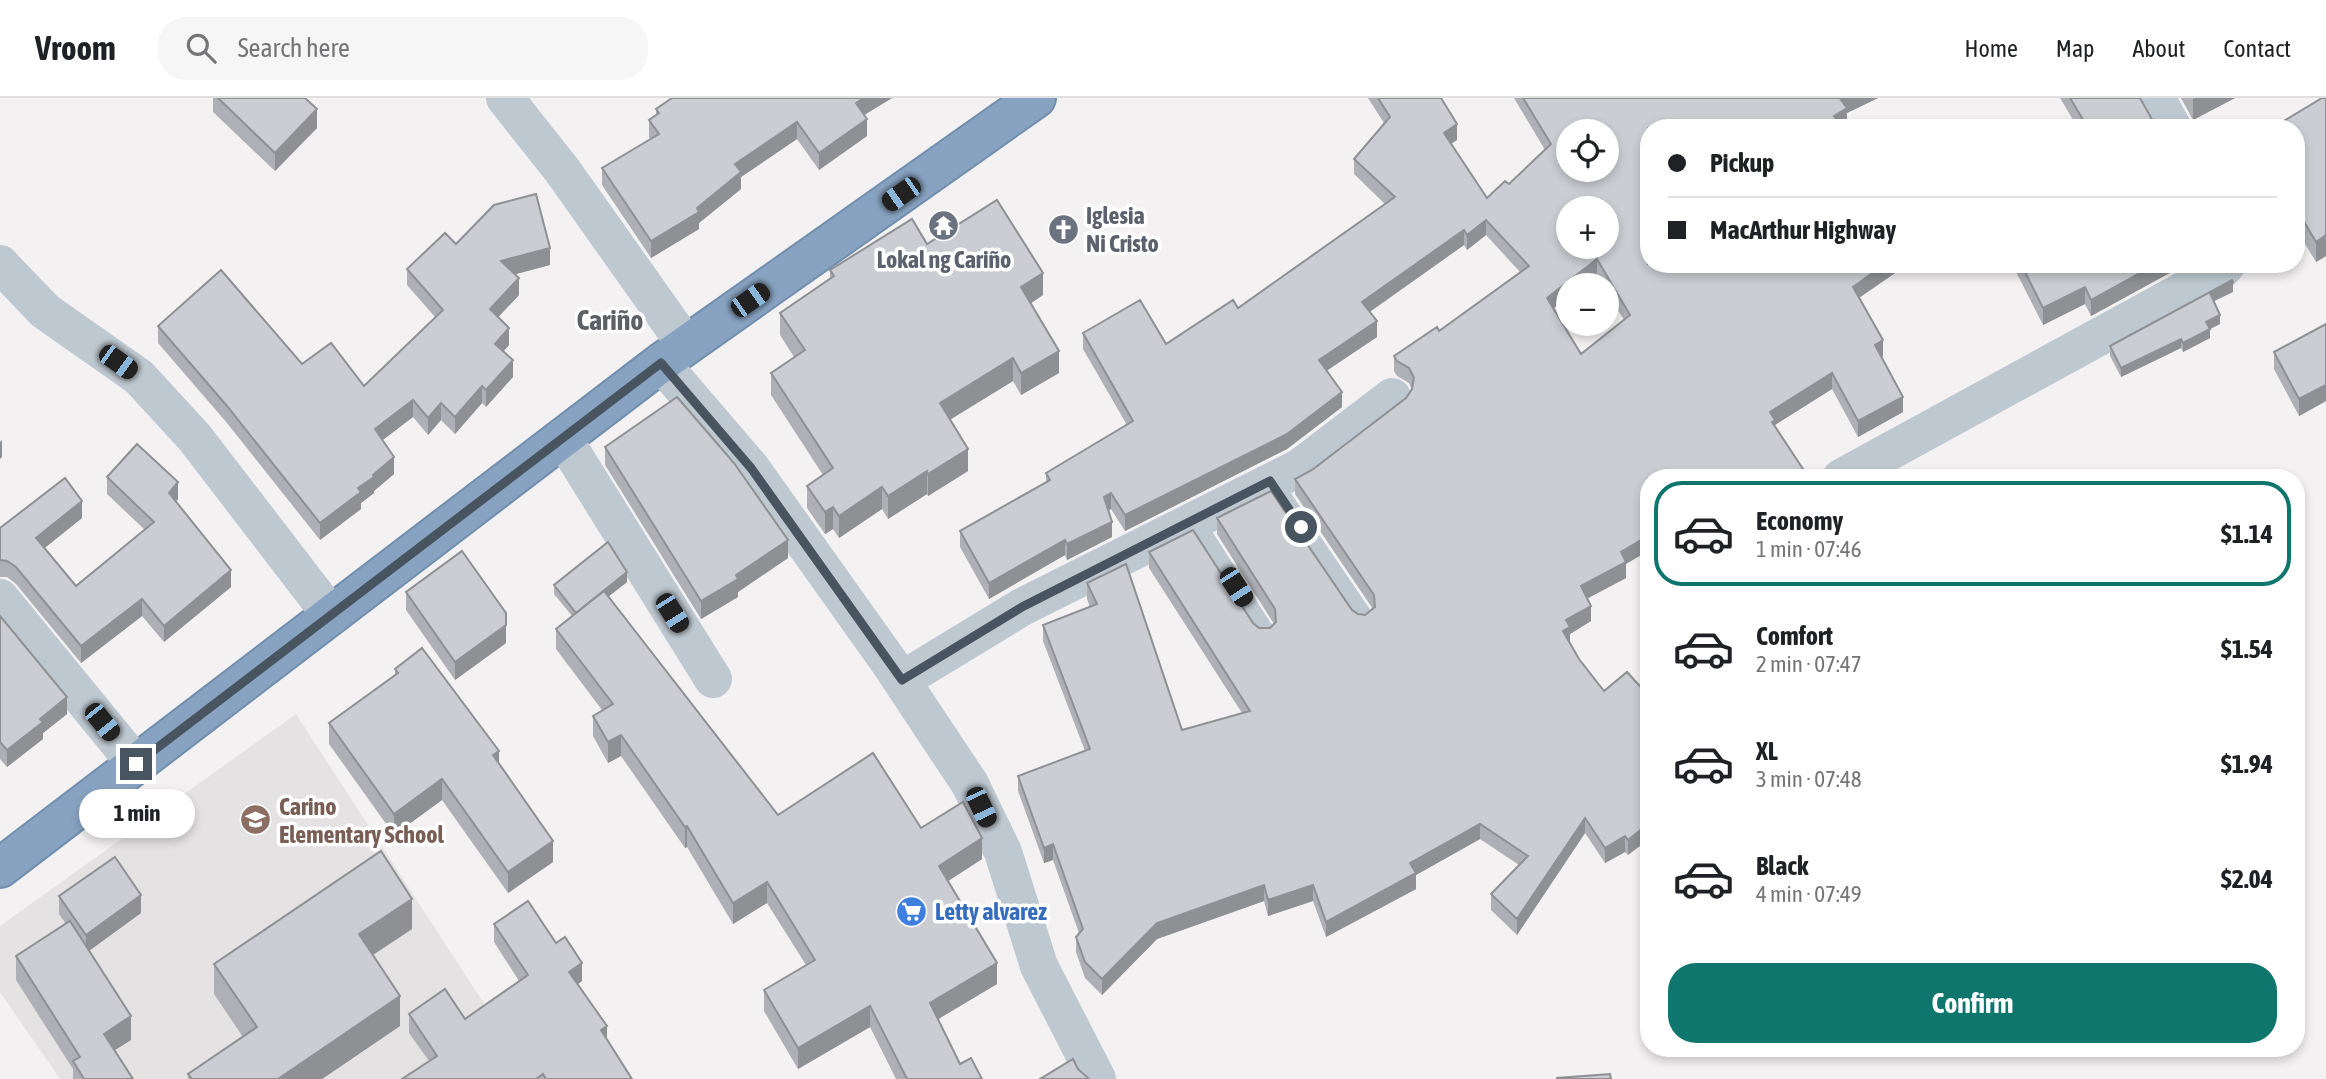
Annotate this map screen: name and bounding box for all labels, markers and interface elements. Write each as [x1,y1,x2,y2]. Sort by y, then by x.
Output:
search box [158,17,648,80]
text: Vroom [35,29,116,67]
icon: search [182,29,220,67]
text: Search here [238,33,350,63]
text: Home [1964,35,2018,62]
text: Map [2056,35,2094,62]
text: About [2132,35,2185,62]
text: Contact [2223,35,2291,62]
map controls [1556,119,1619,336]
button: locate [1556,119,1619,182]
text: Pickup [1710,148,1774,178]
car [878,173,925,215]
button: + [1556,196,1619,259]
place label: Iglesia Ni Cristo [1086,202,1159,257]
temple icon: Lokal ng Cariño [927,208,961,242]
church icon: Iglesia Ni Cristo [1046,212,1080,246]
text: MacArthur Highway [1710,215,1896,245]
place label: Lokal ng Cariño [877,246,1011,273]
button: − [1556,273,1619,336]
car [727,279,774,321]
district label: Cariño [576,304,644,336]
car [95,341,142,383]
icon: car [1672,502,1735,565]
text: Economy [1756,506,1843,536]
route start [1285,511,1317,543]
text: $1.14 [2221,519,2273,549]
text: 1 min · 07:46 [1756,536,1862,562]
car [1216,564,1257,610]
car [652,590,693,636]
icon: car [1672,617,1735,680]
text: Comfort [1756,621,1833,651]
text: $1.54 [2221,634,2273,664]
text: 2 min · 07:47 [1756,651,1862,677]
car [81,699,124,745]
icon: car [1672,732,1735,795]
text: XL [1756,736,1778,766]
route end [120,748,152,780]
text: $1.94 [2221,749,2273,779]
text: 3 min · 07:48 [1756,766,1862,792]
car [963,784,1000,830]
callout: 1 min [78,788,194,838]
place label: Carino Elementary School [279,793,445,848]
text: 1 min [114,800,160,826]
school or university icon: Carino Elementary School [239,803,273,837]
icon: car [1672,847,1735,910]
text: Black [1756,851,1808,881]
text: $2.04 [2221,864,2273,894]
text: 4 min · 07:49 [1756,881,1862,907]
supermarket icon: Letty alvarez [895,894,929,928]
place label: Letty alvarez [935,898,1047,925]
button: Confirm [1668,963,2277,1043]

